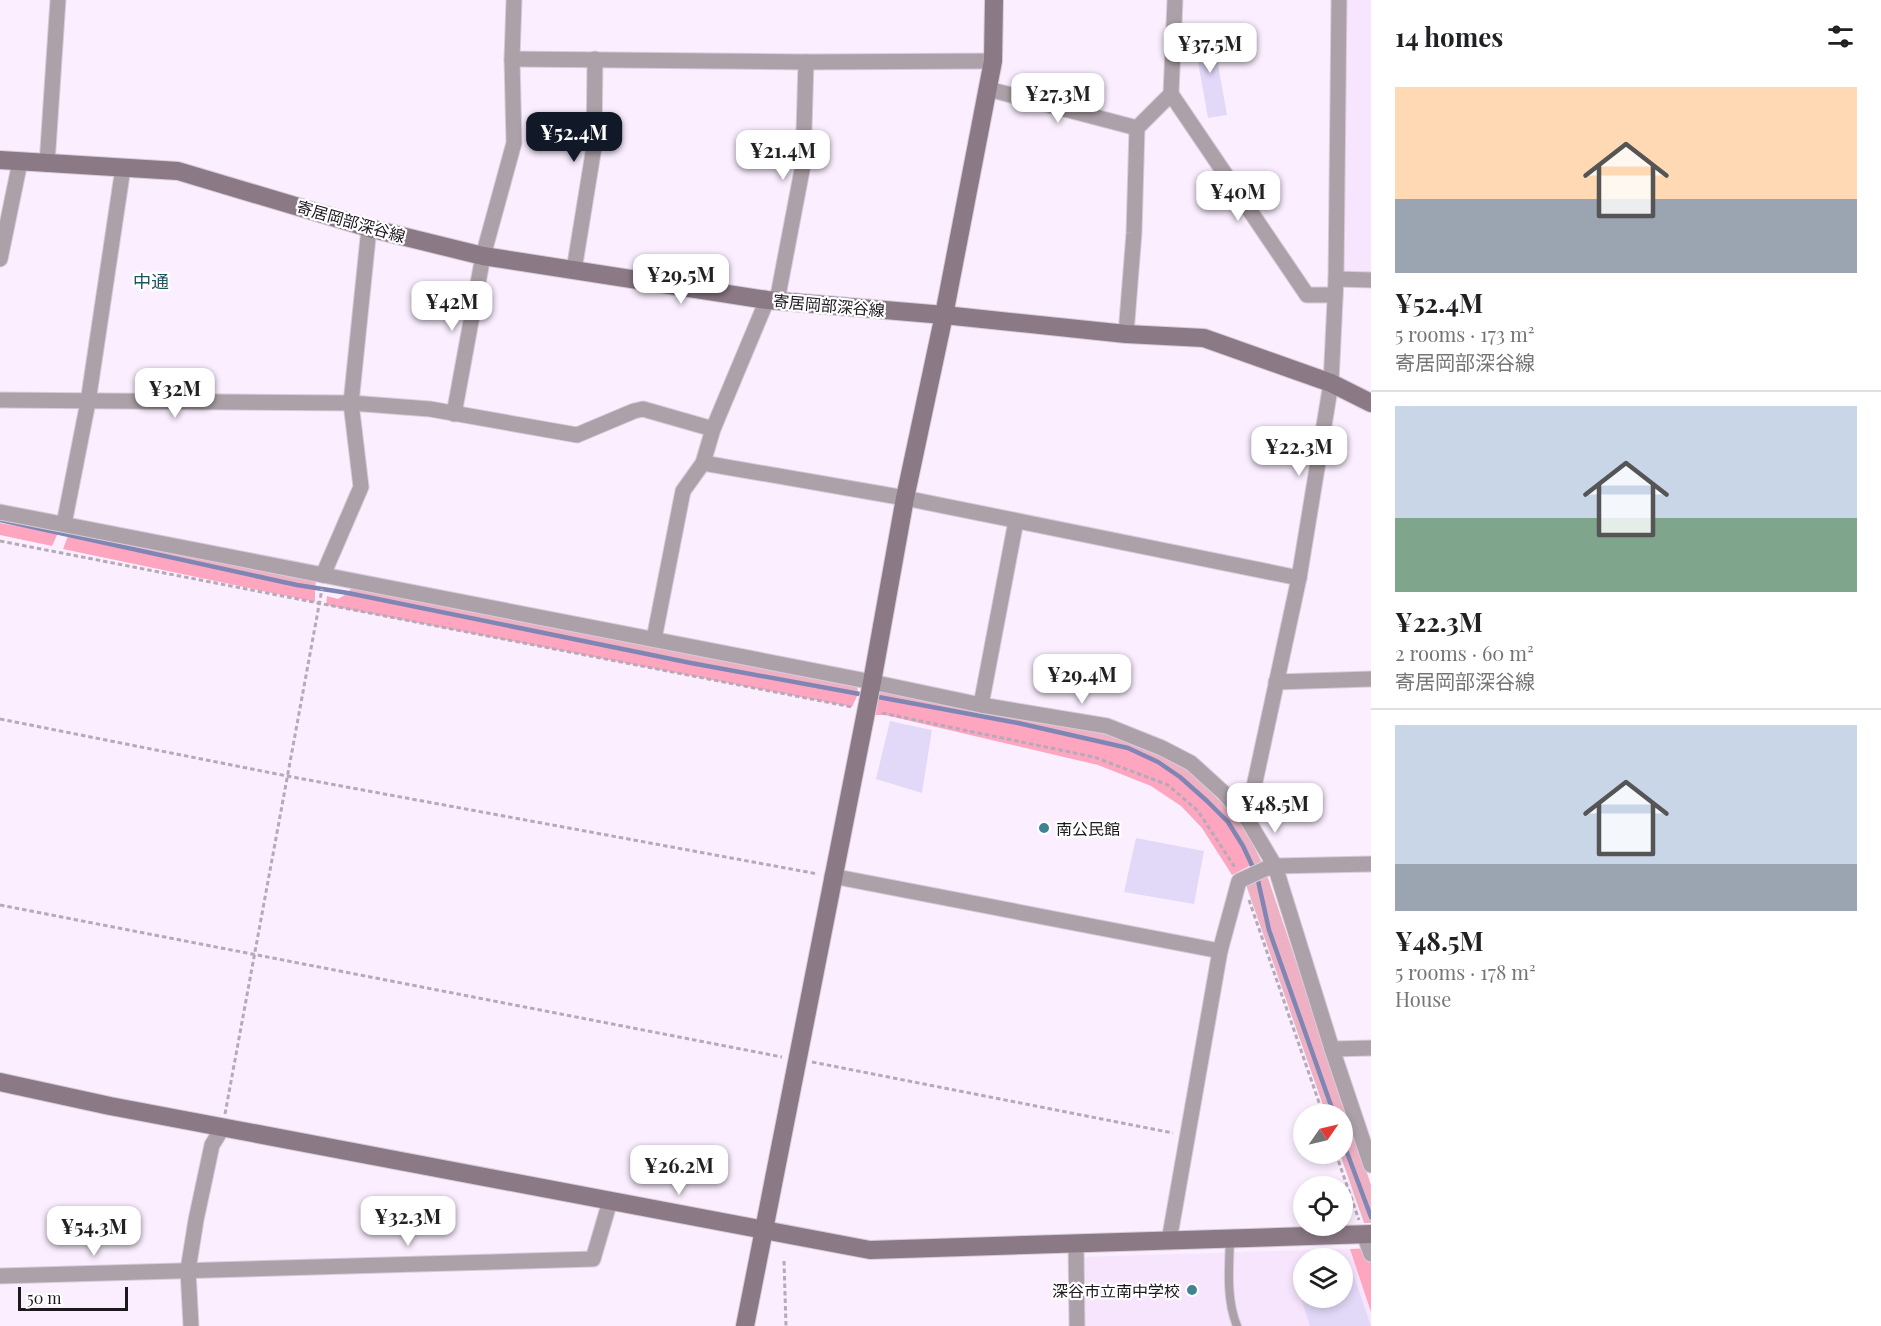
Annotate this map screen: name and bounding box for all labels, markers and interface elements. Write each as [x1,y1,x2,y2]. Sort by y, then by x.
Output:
text: 14 homes [1395,19,1503,54]
icon: filters [1824,20,1857,53]
pin: ¥37.5M [1161,23,1259,74]
text: ¥37.5M [1178,29,1242,56]
pin: ¥27.3M [1009,73,1107,124]
text: ¥27.3M [1025,79,1091,106]
pin: ¥52.4M [525,112,623,163]
text: ¥52.4M [540,118,608,145]
icon: home [1572,126,1680,234]
pin: ¥21.4M [734,130,832,181]
text: ¥21.4M [750,136,816,163]
pin: ¥40M [1202,171,1274,222]
text: ¥40M [1210,177,1266,204]
street label: 寄居岡部深谷線 [294,195,408,247]
pin: ¥29.5M [632,254,730,305]
text: ¥29.5M [647,260,715,287]
district label: 中通 [133,269,169,293]
pin: ¥42M [416,281,488,332]
text: ¥52.4M [1395,285,1483,320]
text: ¥42M [425,287,479,314]
street label: 寄居岡部深谷線 [772,290,886,320]
text: 5 rooms · 173 m² [1395,320,1534,347]
text: 寄居岡部深谷線 [1395,348,1535,375]
pin: ¥32M [139,368,211,419]
text: ¥32M [149,374,201,401]
pin: ¥22.3M [1250,426,1348,477]
text: ¥22.3M [1265,432,1333,459]
icon: home [1572,445,1680,553]
text: ¥22.3M [1395,604,1483,639]
text: 2 rooms · 60 m² [1395,639,1534,666]
pin: ¥29.4M [1033,654,1131,705]
text: ¥29.4M [1047,660,1117,687]
text: 寄居岡部深谷線 [1395,667,1535,694]
icon: home [1572,764,1680,872]
pin: ¥48.5M [1226,783,1324,834]
text: ¥48.5M [1241,789,1309,816]
place label: 南公民館 [1056,818,1120,839]
marker: 南公民館 [1037,821,1051,835]
text: ¥48.5M [1395,923,1484,958]
text: 5 rooms · 178 m² [1395,958,1536,985]
text: House [1395,985,1451,1012]
north arrow [1293,1104,1353,1164]
map controls [1293,1104,1353,1308]
pin: ¥26.2M [630,1145,728,1196]
text: ¥26.2M [644,1151,714,1178]
button: locate [1293,1176,1353,1236]
pin: ¥32.3M [359,1196,457,1247]
text: ¥32.3M [375,1202,441,1229]
pin: ¥54.3M [45,1206,143,1257]
text: ¥54.3M [61,1212,127,1239]
button: layers [1293,1248,1353,1308]
place label: 深谷市立南中学校 [1052,1280,1180,1301]
marker: 深谷市立南中学校 [1185,1283,1199,1297]
scale bar [18,1284,128,1312]
text: 50 m [27,1287,61,1308]

